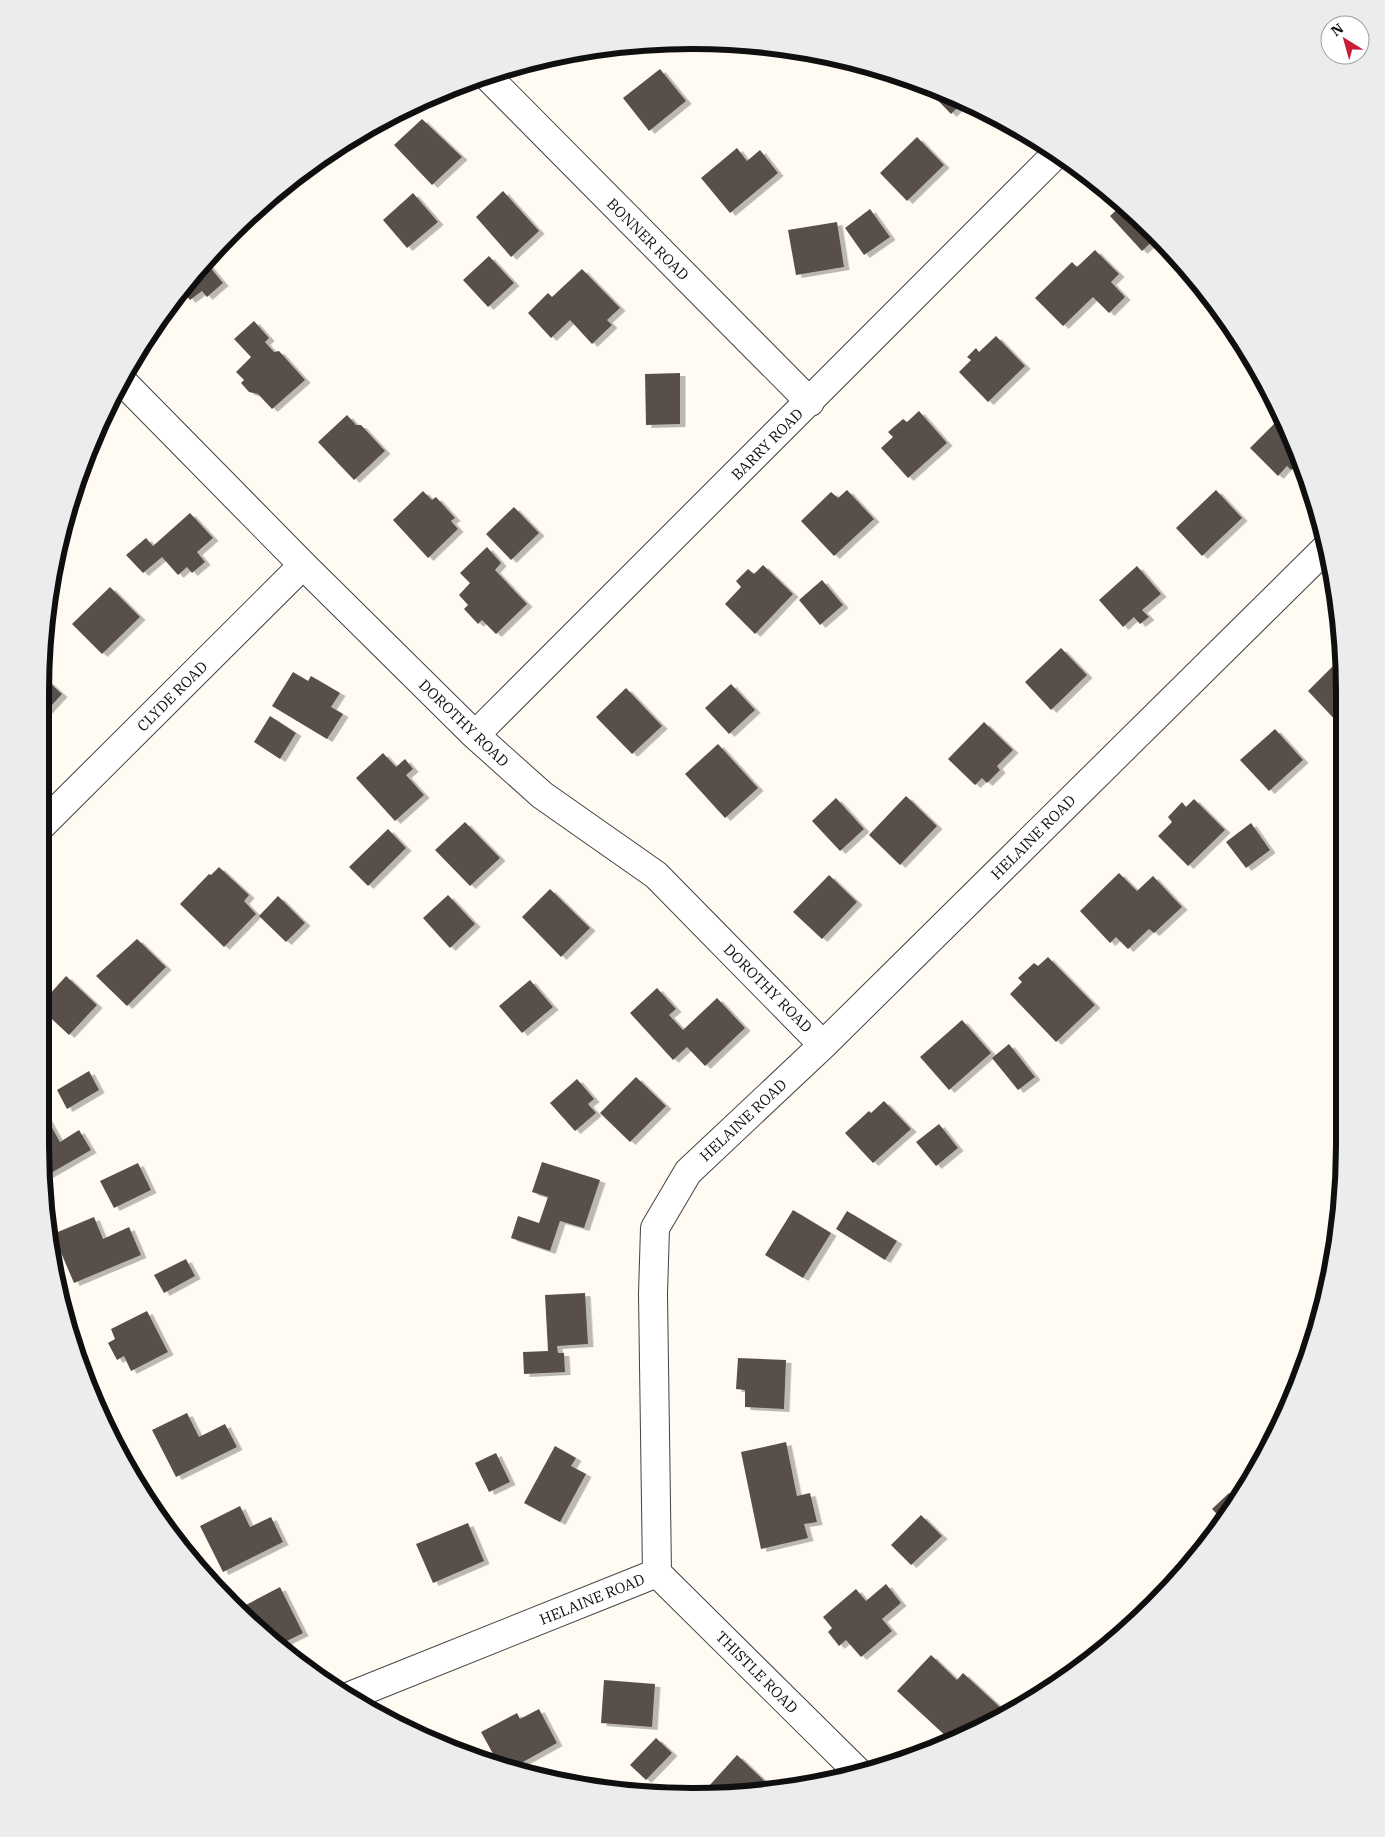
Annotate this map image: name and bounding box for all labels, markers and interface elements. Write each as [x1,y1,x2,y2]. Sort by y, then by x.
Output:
north arrow [1320,15,1370,65]
text: N [1327,19,1347,40]
street label: BONNER ROAD [603,194,693,284]
street label: BARRY ROAD [727,404,807,484]
street label: CLYDE ROAD [133,657,211,735]
street label: DOROTHY ROAD [415,675,513,771]
street label: HELAINE ROAD [987,791,1079,883]
street label: DOROTHY ROAD [720,940,816,1036]
street label: HELAINE ROAD [696,1075,790,1165]
street label: HELAINE ROAD [537,1569,647,1629]
street label: THISTLE ROAD [712,1627,802,1717]

